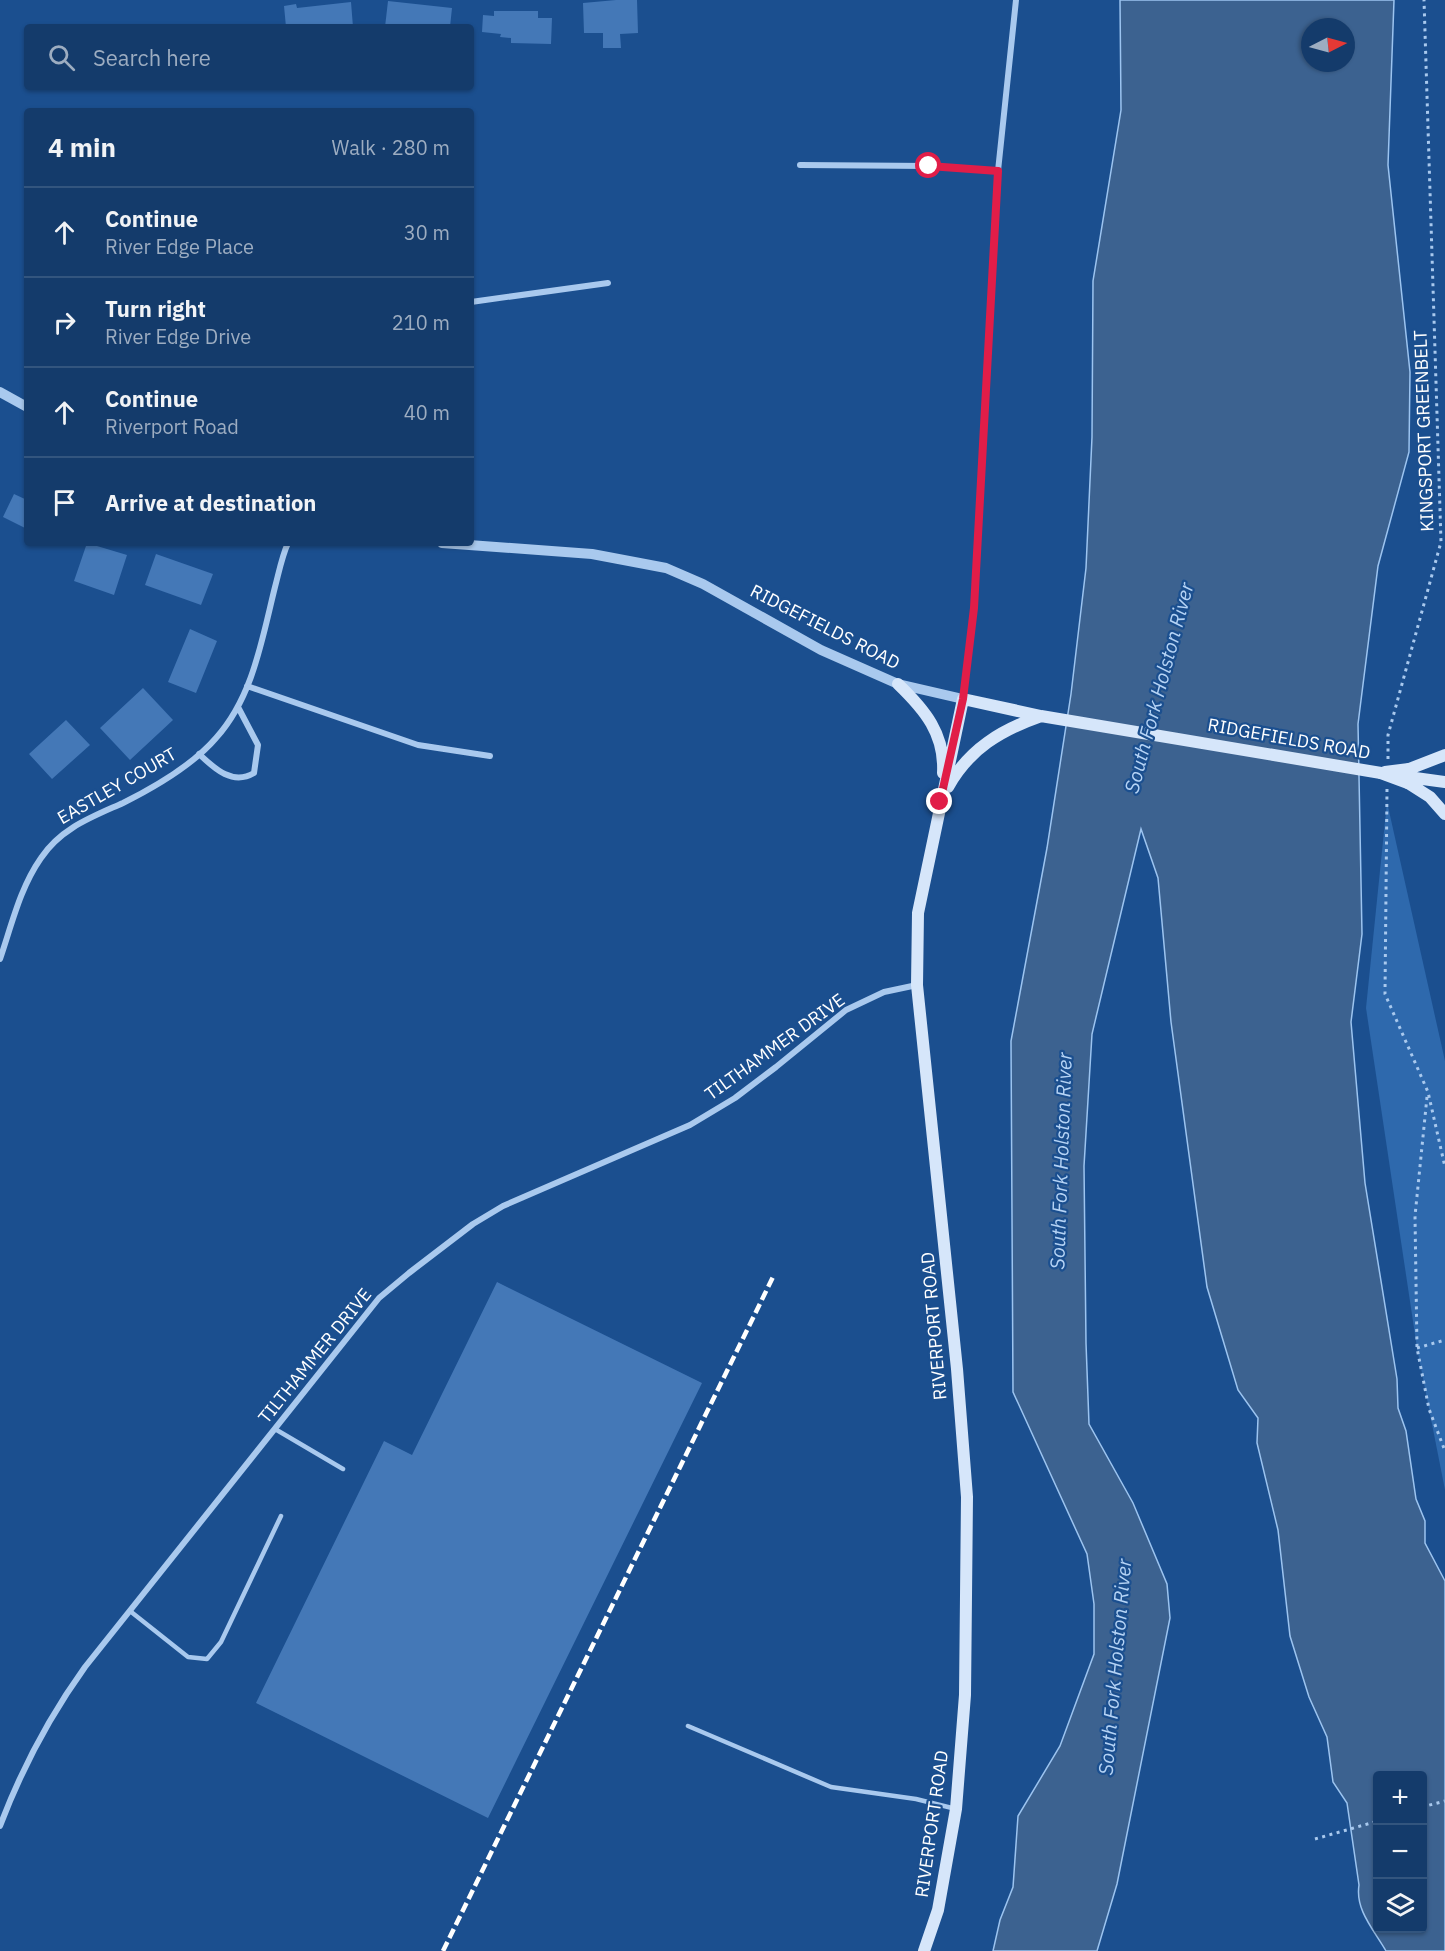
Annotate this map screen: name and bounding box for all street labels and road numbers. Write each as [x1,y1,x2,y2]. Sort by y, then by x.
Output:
street label: KINGSPORT GREENBELT [1408,330,1439,532]
street label: RIDGEFIELDS ROAD [747,579,904,674]
street label: RIDGEFIELDS ROAD [1206,713,1372,764]
street label: EASTLEY COURT [53,742,180,829]
street label: TILTHAMMER DRIVE [700,988,849,1105]
street label: RIVERPORT ROAD [916,1251,951,1401]
street label: TILTHAMMER DRIVE [253,1283,376,1428]
street label: RIVERPORT ROAD [910,1749,953,1899]

